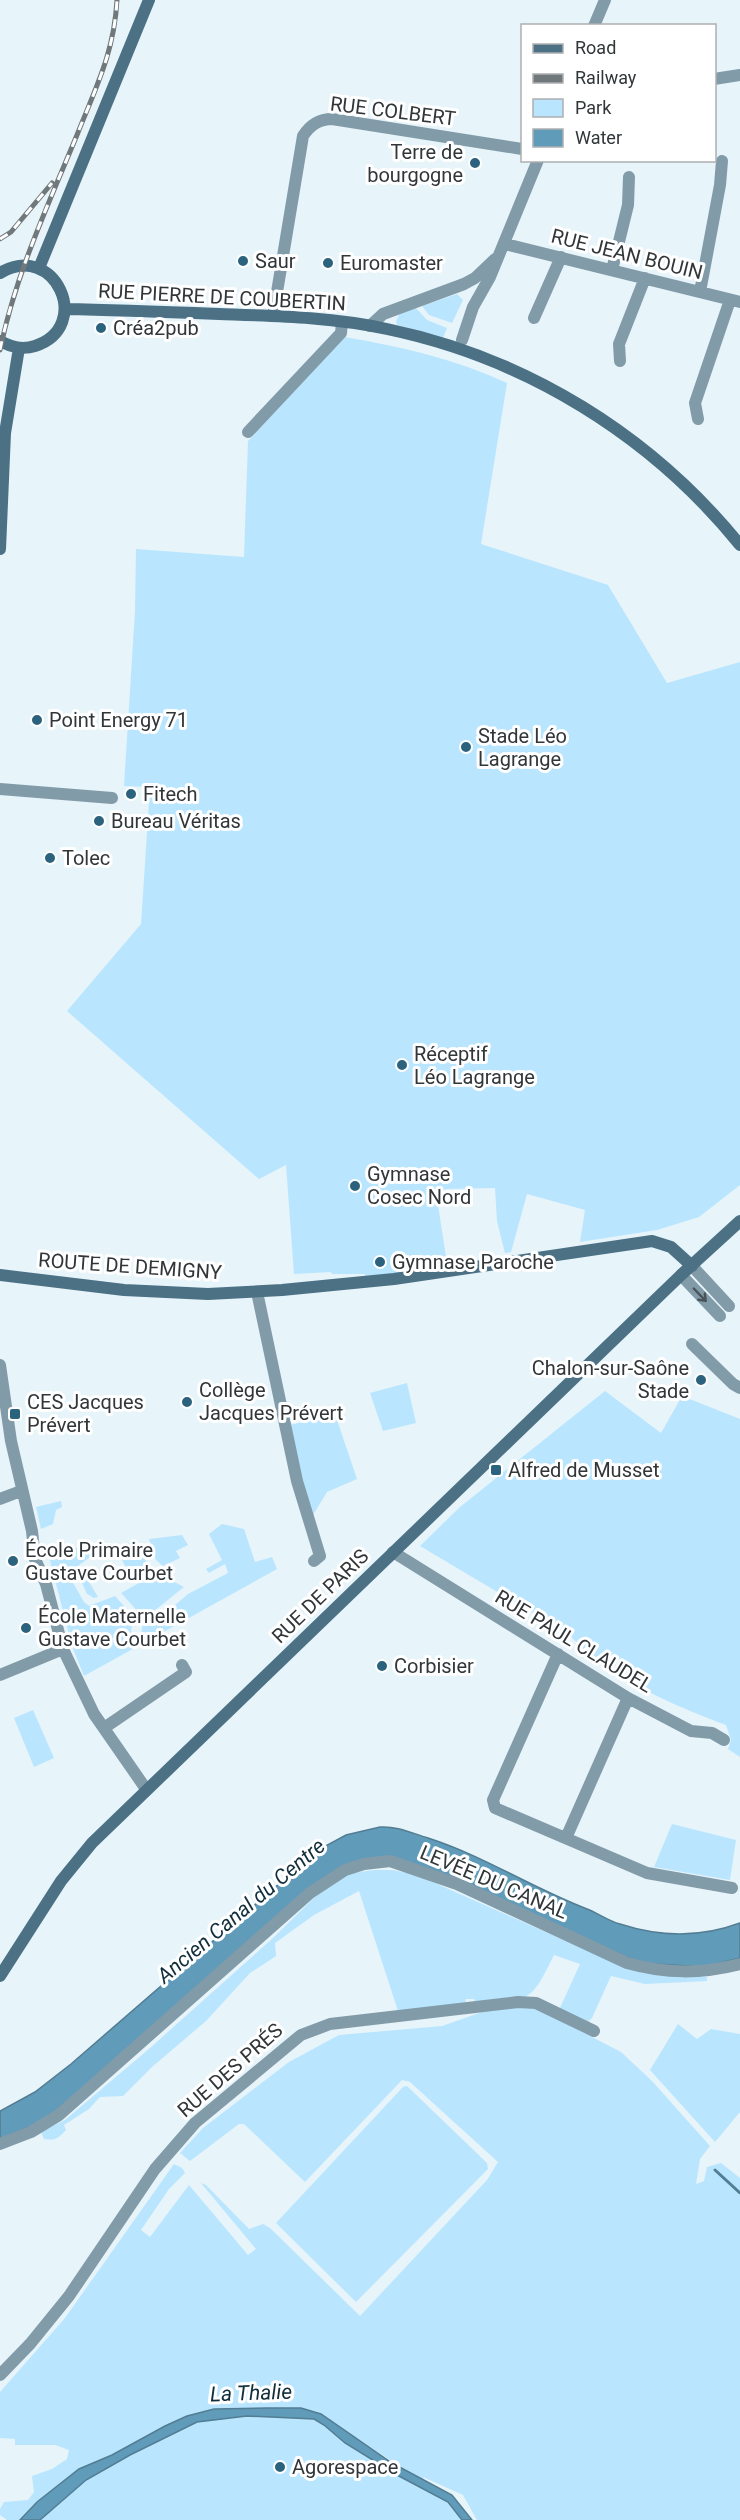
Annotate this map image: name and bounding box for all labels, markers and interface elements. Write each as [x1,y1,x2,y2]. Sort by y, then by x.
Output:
legend [521,24,716,162]
text: Road [575,37,616,58]
text: Railway [575,67,637,88]
street label: RUE COLBERT [329,91,457,131]
text: Park [575,97,612,118]
text: Water [575,127,622,148]
place label: Terre de bourgogne [367,140,463,187]
marker: Terre de bourgogne [468,156,482,170]
street label: RUE JEAN BOUIN [549,224,705,284]
place label: Saur [255,249,296,273]
place label: Euromaster [340,251,443,275]
marker: Saur [236,254,250,268]
marker: Euromaster [321,256,335,270]
street label: RUE PIERRE DE COUBERTIN [97,279,347,315]
place label: Créa2pub [113,316,199,340]
marker: Créa2pub [94,321,108,335]
place label: Point Energy 71 [49,708,188,732]
marker: Point Energy 71 [30,713,44,727]
place label: Stade Léo Lagrange [478,724,567,771]
marker: Stade Léo Lagrange [459,740,473,754]
place label: Fitech [143,782,198,806]
marker: Fitech [124,787,138,801]
place label: Bureau Véritas [111,809,241,833]
marker: Bureau Véritas [92,814,106,828]
place label: Tolec [62,846,110,870]
marker: Tolec [43,851,57,865]
place label: Réceptif Léo Lagrange [414,1042,535,1089]
marker: Réceptif Léo Lagrange [395,1058,409,1072]
place label: Gymnase Cosec Nord [367,1162,471,1209]
marker: Gymnase Cosec Nord [348,1179,362,1193]
street label: ROUTE DE DEMIGNY [37,1248,223,1284]
place label: Gymnase Paroche [392,1250,554,1274]
marker: Gymnase Paroche [373,1255,387,1269]
one-way arrow [693,1288,708,1303]
place label: Chalon-sur-Saône Stade [532,1356,689,1403]
marker: Chalon-sur-Saône Stade [694,1373,708,1387]
place label: Collège Jacques Prévert [199,1378,343,1425]
place label: CES Jacques Prévert [27,1390,144,1437]
marker: Collège Jacques Prévert [180,1395,194,1409]
marker: CES Jacques Prévert [8,1407,22,1421]
place label: Alfred de Musset [508,1458,659,1482]
marker: Alfred de Musset [489,1463,503,1477]
place label: École Primaire Gustave Courbet [25,1538,173,1585]
street label: RUE DE PARIS [267,1544,373,1648]
marker: École Primaire Gustave Courbet [6,1554,20,1568]
street label: RUE PAUL CLAUDEL [491,1584,657,1698]
place label: École Maternelle Gustave Courbet [38,1604,186,1651]
marker: École Maternelle Gustave Courbet [19,1621,33,1635]
place label: Corbisier [394,1654,474,1678]
marker: Corbisier [375,1659,389,1673]
water label: Ancien Canal du Centre [152,1834,330,1989]
street label: LEVÉE DU CANAL [417,1840,572,1924]
street label: RUE DES PRÉS [173,2018,287,2122]
water label: La Thalie [210,2380,293,2406]
place label: Agorespace [292,2455,398,2479]
marker: Agorespace [273,2460,287,2474]

